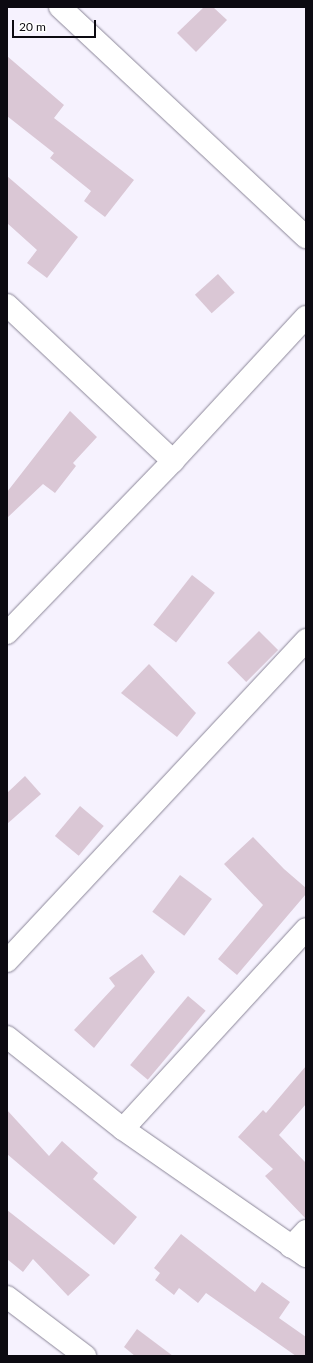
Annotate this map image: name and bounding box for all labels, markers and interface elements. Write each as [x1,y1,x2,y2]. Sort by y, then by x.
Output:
scale bar [14,12,98,38]
text: 20 m [19,19,46,34]

